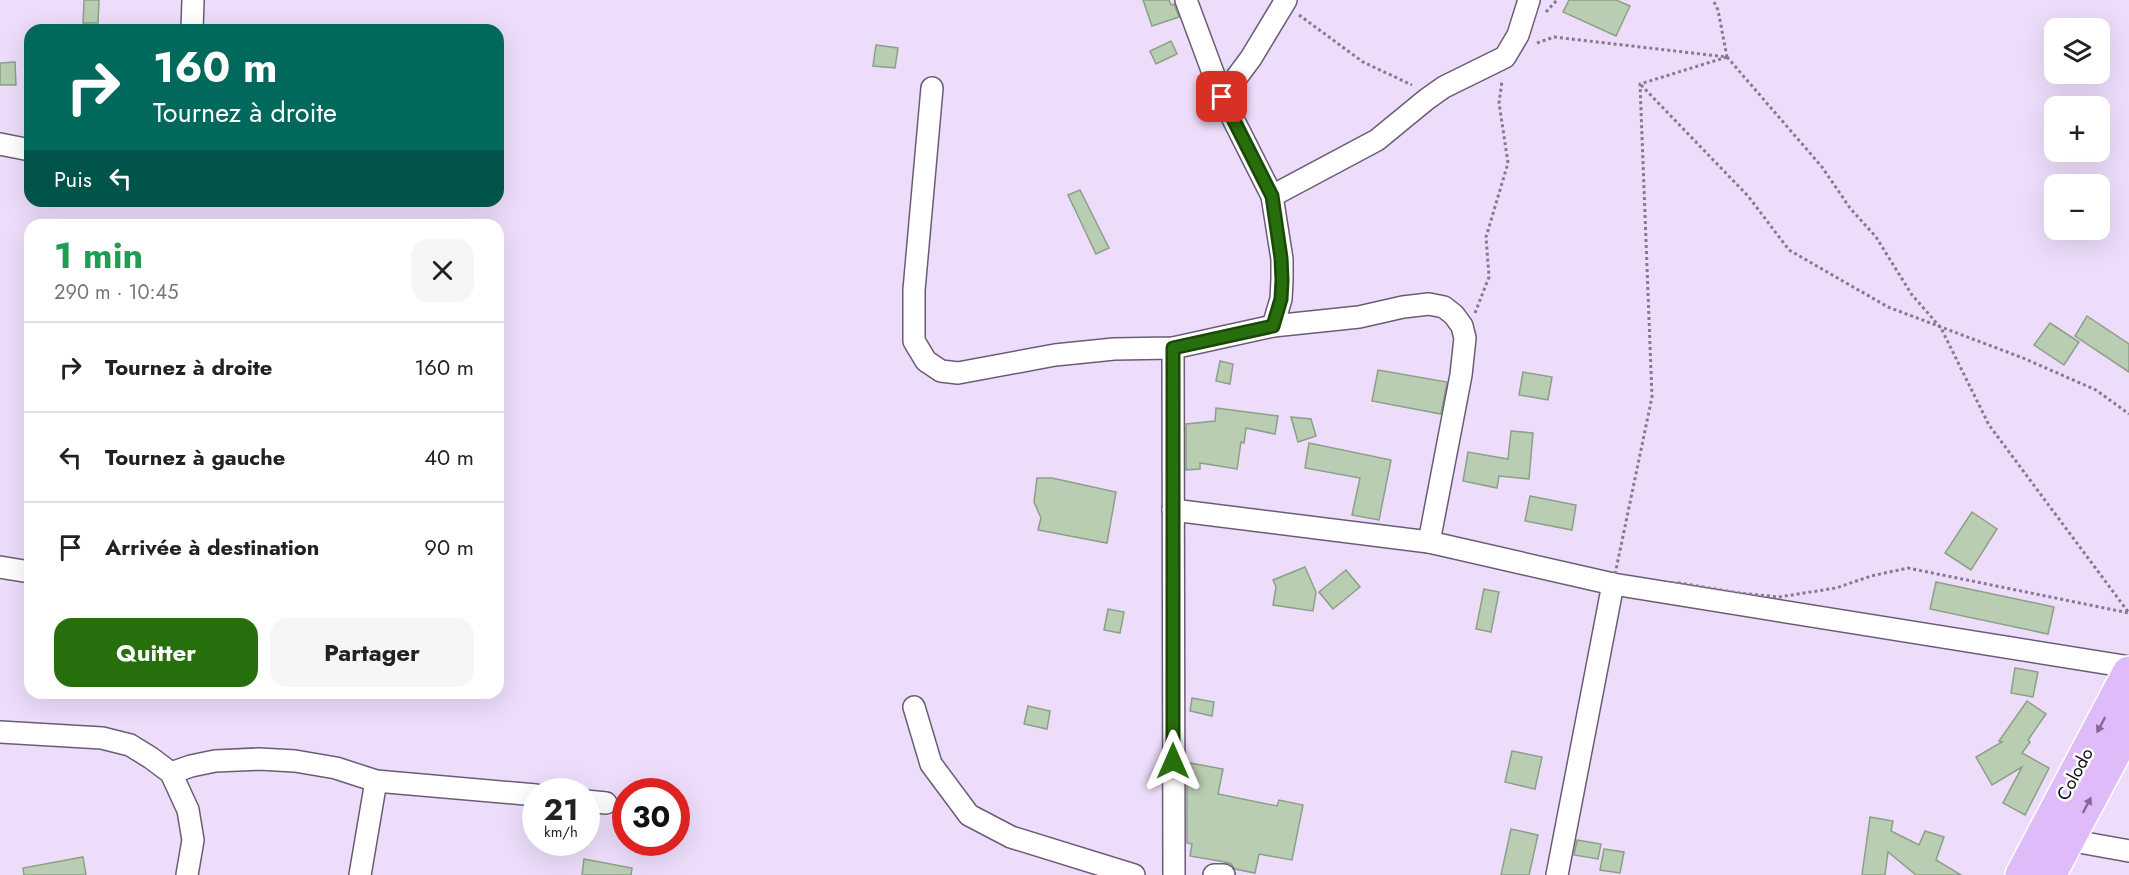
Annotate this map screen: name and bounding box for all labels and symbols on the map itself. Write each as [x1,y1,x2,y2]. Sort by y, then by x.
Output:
pin [1196,71,1247,122]
one-way arrow [2097,716,2107,734]
position arrow [1141,729,1205,793]
street label: Colodo [2050,743,2100,805]
speed limit sign: 30 [612,778,690,856]
one-way arrow [2082,796,2092,813]

